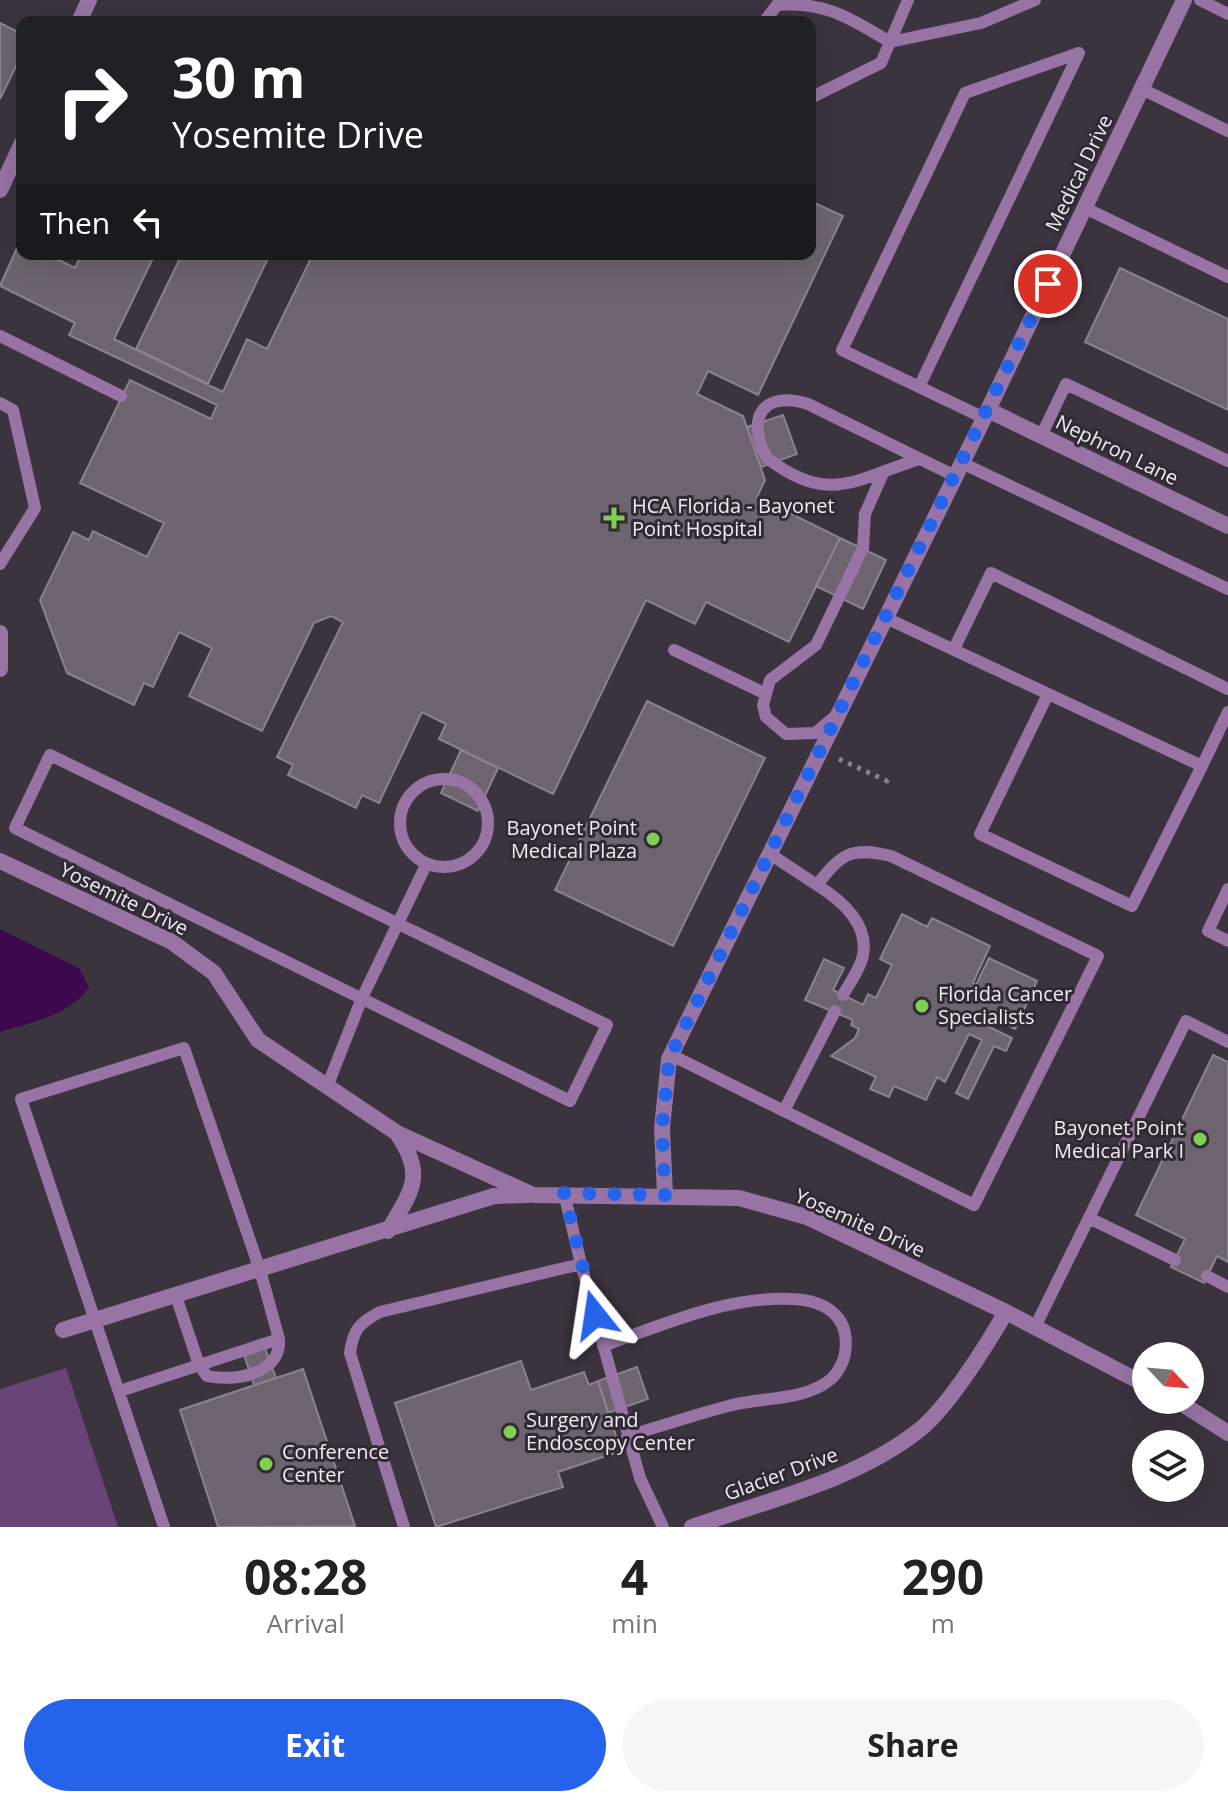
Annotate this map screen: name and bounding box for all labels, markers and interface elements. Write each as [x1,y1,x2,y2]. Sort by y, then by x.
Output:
text: 30 m [172,38,306,114]
icon: right [40,48,144,152]
text: Yosemite Drive [172,110,424,159]
street label: Medical Drive [1039,110,1118,236]
icon: left [126,200,170,244]
text: Then [40,202,110,243]
pin [1014,250,1082,318]
icon: arrive [1026,262,1070,306]
street label: Nephron Lane [1051,408,1183,491]
place label: HCA Florida - Bayonet Point Hospital [632,492,835,542]
marker: HCA Florida - Bayonet Point Hospital [603,507,625,529]
place label: Bayonet Point Medical Plaza [507,814,637,864]
marker: Bayonet Point Medical Plaza [644,830,662,848]
street label: Yosemite Drive [55,856,193,941]
place label: Florida Cancer Specialists [938,980,1072,1030]
marker: Florida Cancer Specialists [913,997,931,1015]
place label: Bayonet Point Medical Park I [1054,1114,1184,1164]
marker: Bayonet Point Medical Park I [1191,1130,1209,1148]
street label: Yosemite Drive [791,1182,930,1263]
position arrow [553,1273,637,1357]
north arrow [1132,1342,1204,1414]
map controls [1132,1342,1204,1502]
place label: Surgery and Endoscopy Center [526,1406,695,1456]
marker: Surgery and Endoscopy Center [501,1423,519,1441]
button: layers [1132,1430,1204,1502]
place label: Conference Center [282,1438,389,1488]
street label: Glacier Drive [720,1441,841,1507]
marker: Conference Center [257,1455,275,1473]
text: 08:28 [244,1544,367,1609]
text: 4 [621,1544,648,1609]
text: 290 [902,1544,984,1609]
text: Arrival [266,1605,345,1641]
text: min [611,1605,658,1641]
text: m [931,1605,955,1641]
button: Exit [24,1699,606,1791]
button: Share [622,1699,1204,1791]

